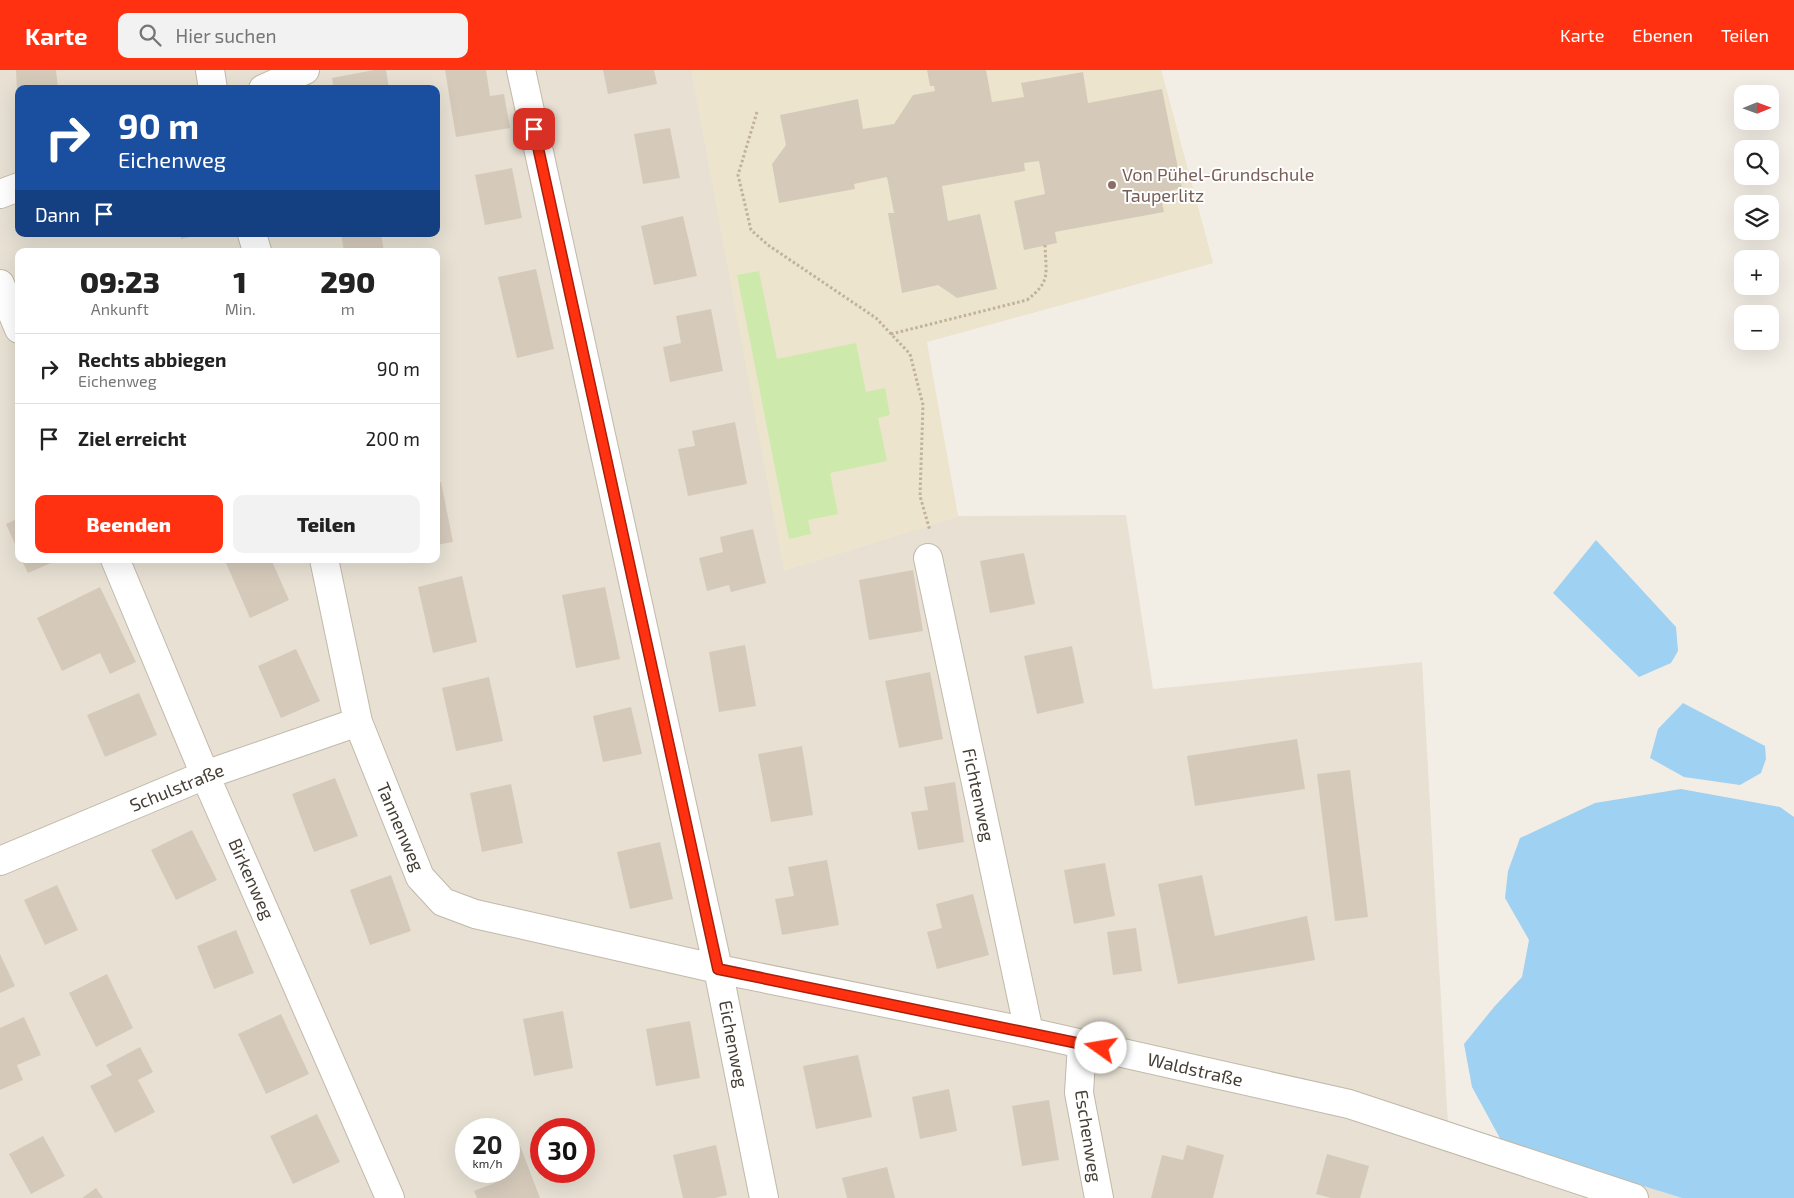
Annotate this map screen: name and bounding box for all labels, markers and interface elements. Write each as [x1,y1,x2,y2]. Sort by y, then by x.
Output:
search box [118,13,468,58]
text: Karte [25,21,88,50]
icon: search [136,21,164,49]
text: Hier suchen [176,24,277,47]
text: Karte [1560,24,1604,46]
text: Ebenen [1632,24,1693,46]
text: Teilen [1721,24,1769,46]
north arrow [1734,85,1779,130]
map controls [1734,85,1779,350]
text: 90 m [118,104,199,146]
icon: right [35,105,100,170]
pin [513,108,555,150]
icon: arrive [520,115,548,143]
button: search [1734,140,1779,185]
text: Eichenweg [118,146,226,172]
place label: Von Pühel-Grundschule Tauperlitz [1122,163,1314,206]
marker: Von Pühel-Grundschule Tauperlitz [1106,179,1118,191]
button: layers [1734,195,1779,240]
icon: arrive [90,200,118,228]
text: Dann [35,203,80,226]
button: + [1734,250,1779,295]
text: 09:23 [80,263,160,299]
text: 1 [233,263,247,299]
text: 290 [320,263,375,299]
text: Ankunft [91,299,149,318]
text: Min. [225,299,256,318]
text: m [341,299,355,318]
button: − [1734,305,1779,350]
text: Rechts abbiegen [78,348,226,371]
icon: right [35,355,63,383]
text: 90 m [377,357,420,380]
text: Eichenweg [78,371,157,390]
icon: arrive [35,425,63,453]
text: Ziel erreicht [78,427,187,450]
text: 200 m [366,427,420,450]
button: Beenden [35,495,223,553]
button: Teilen [233,495,420,553]
street label: Fichtenweg [958,746,1000,843]
street label: Schulstraße [126,758,227,816]
street label: Tannenweg [372,779,429,874]
street label: Birkenweg [224,835,280,923]
street label: Eichenweg [715,998,753,1089]
position arrow [1074,1021,1126,1073]
street label: Waldstraße [1145,1047,1245,1091]
street label: Eschenweg [1071,1088,1107,1184]
speed limit sign: 30 [530,1118,595,1183]
text: 20 [472,1129,503,1159]
text: km/h [473,1156,502,1170]

